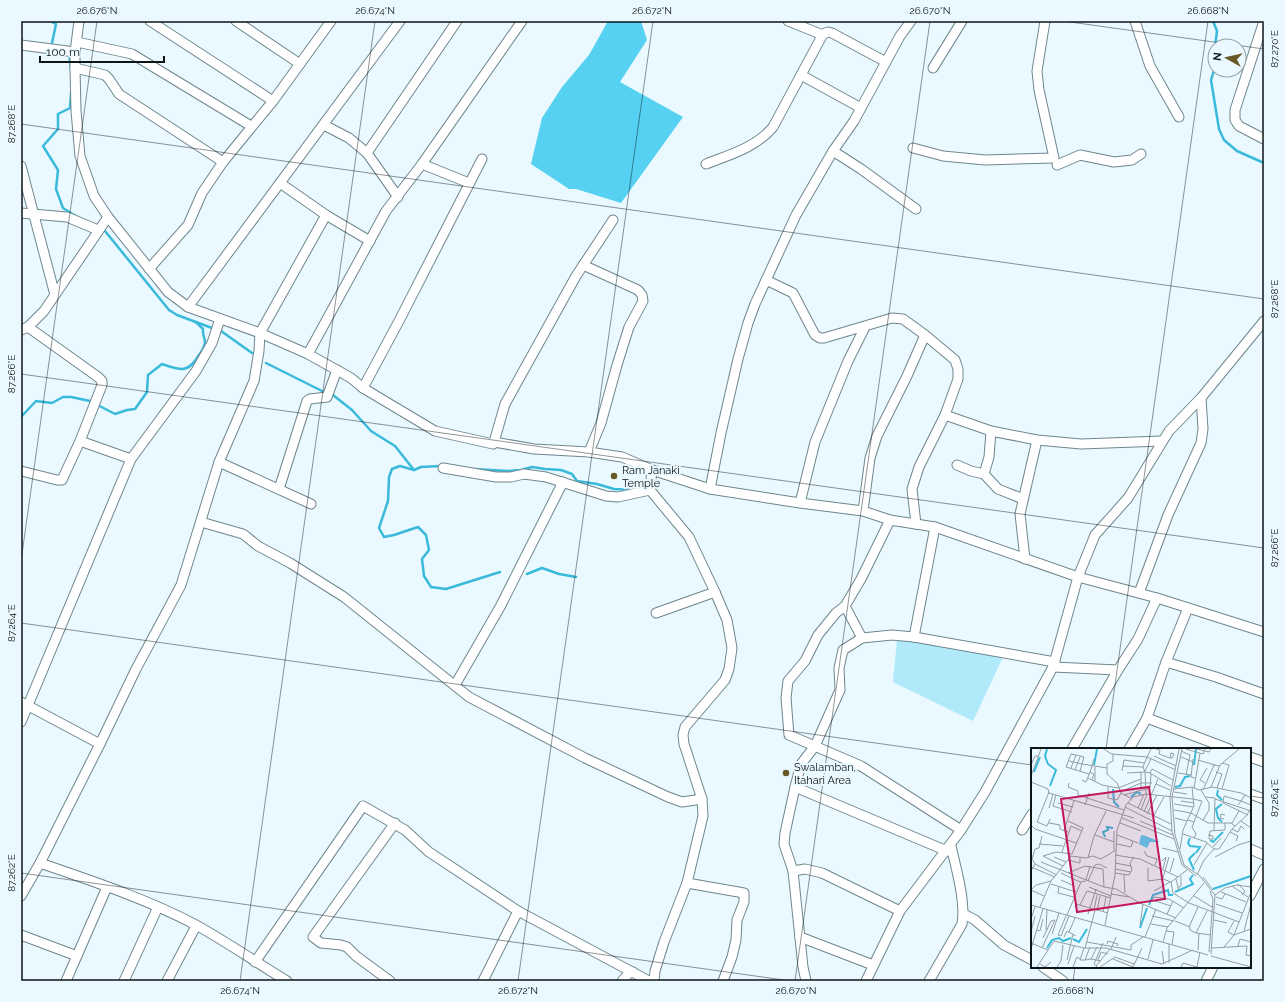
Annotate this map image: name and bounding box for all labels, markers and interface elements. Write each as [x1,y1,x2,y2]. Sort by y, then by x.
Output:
text: 26.676°N [77,5,117,16]
text: 26.674°N [355,5,395,16]
text: 26.672°N [632,5,672,16]
text: 26.670°N [910,5,950,16]
text: 26.668°N [1187,5,1229,16]
text: 87.270°E [1269,30,1280,68]
scale bar [40,38,164,64]
north arrow [1207,38,1247,78]
text: 100 m [46,45,80,59]
text: N [1211,52,1225,62]
text: 87.268°E [6,105,17,143]
text: 87.268°E [1269,280,1280,318]
text: 87.266°E [6,355,17,393]
place label: Ram Janaki Temple [622,464,680,490]
marker: Ram Janaki Temple [609,471,619,481]
text: 87.266°E [1269,529,1280,567]
text: 87.264°E [6,604,17,642]
inset map [1031,748,1251,968]
place label: Swalamban, Itahari Area [794,761,856,787]
marker: Swalamban, Itahari Area [781,768,791,778]
text: 87.264°E [1269,779,1280,817]
text: 87.262°E [6,854,17,892]
text: 26.674°N [220,985,260,996]
text: 26.672°N [498,985,538,996]
text: 26.670°N [776,985,816,996]
text: 26.668°N [1052,985,1094,996]

